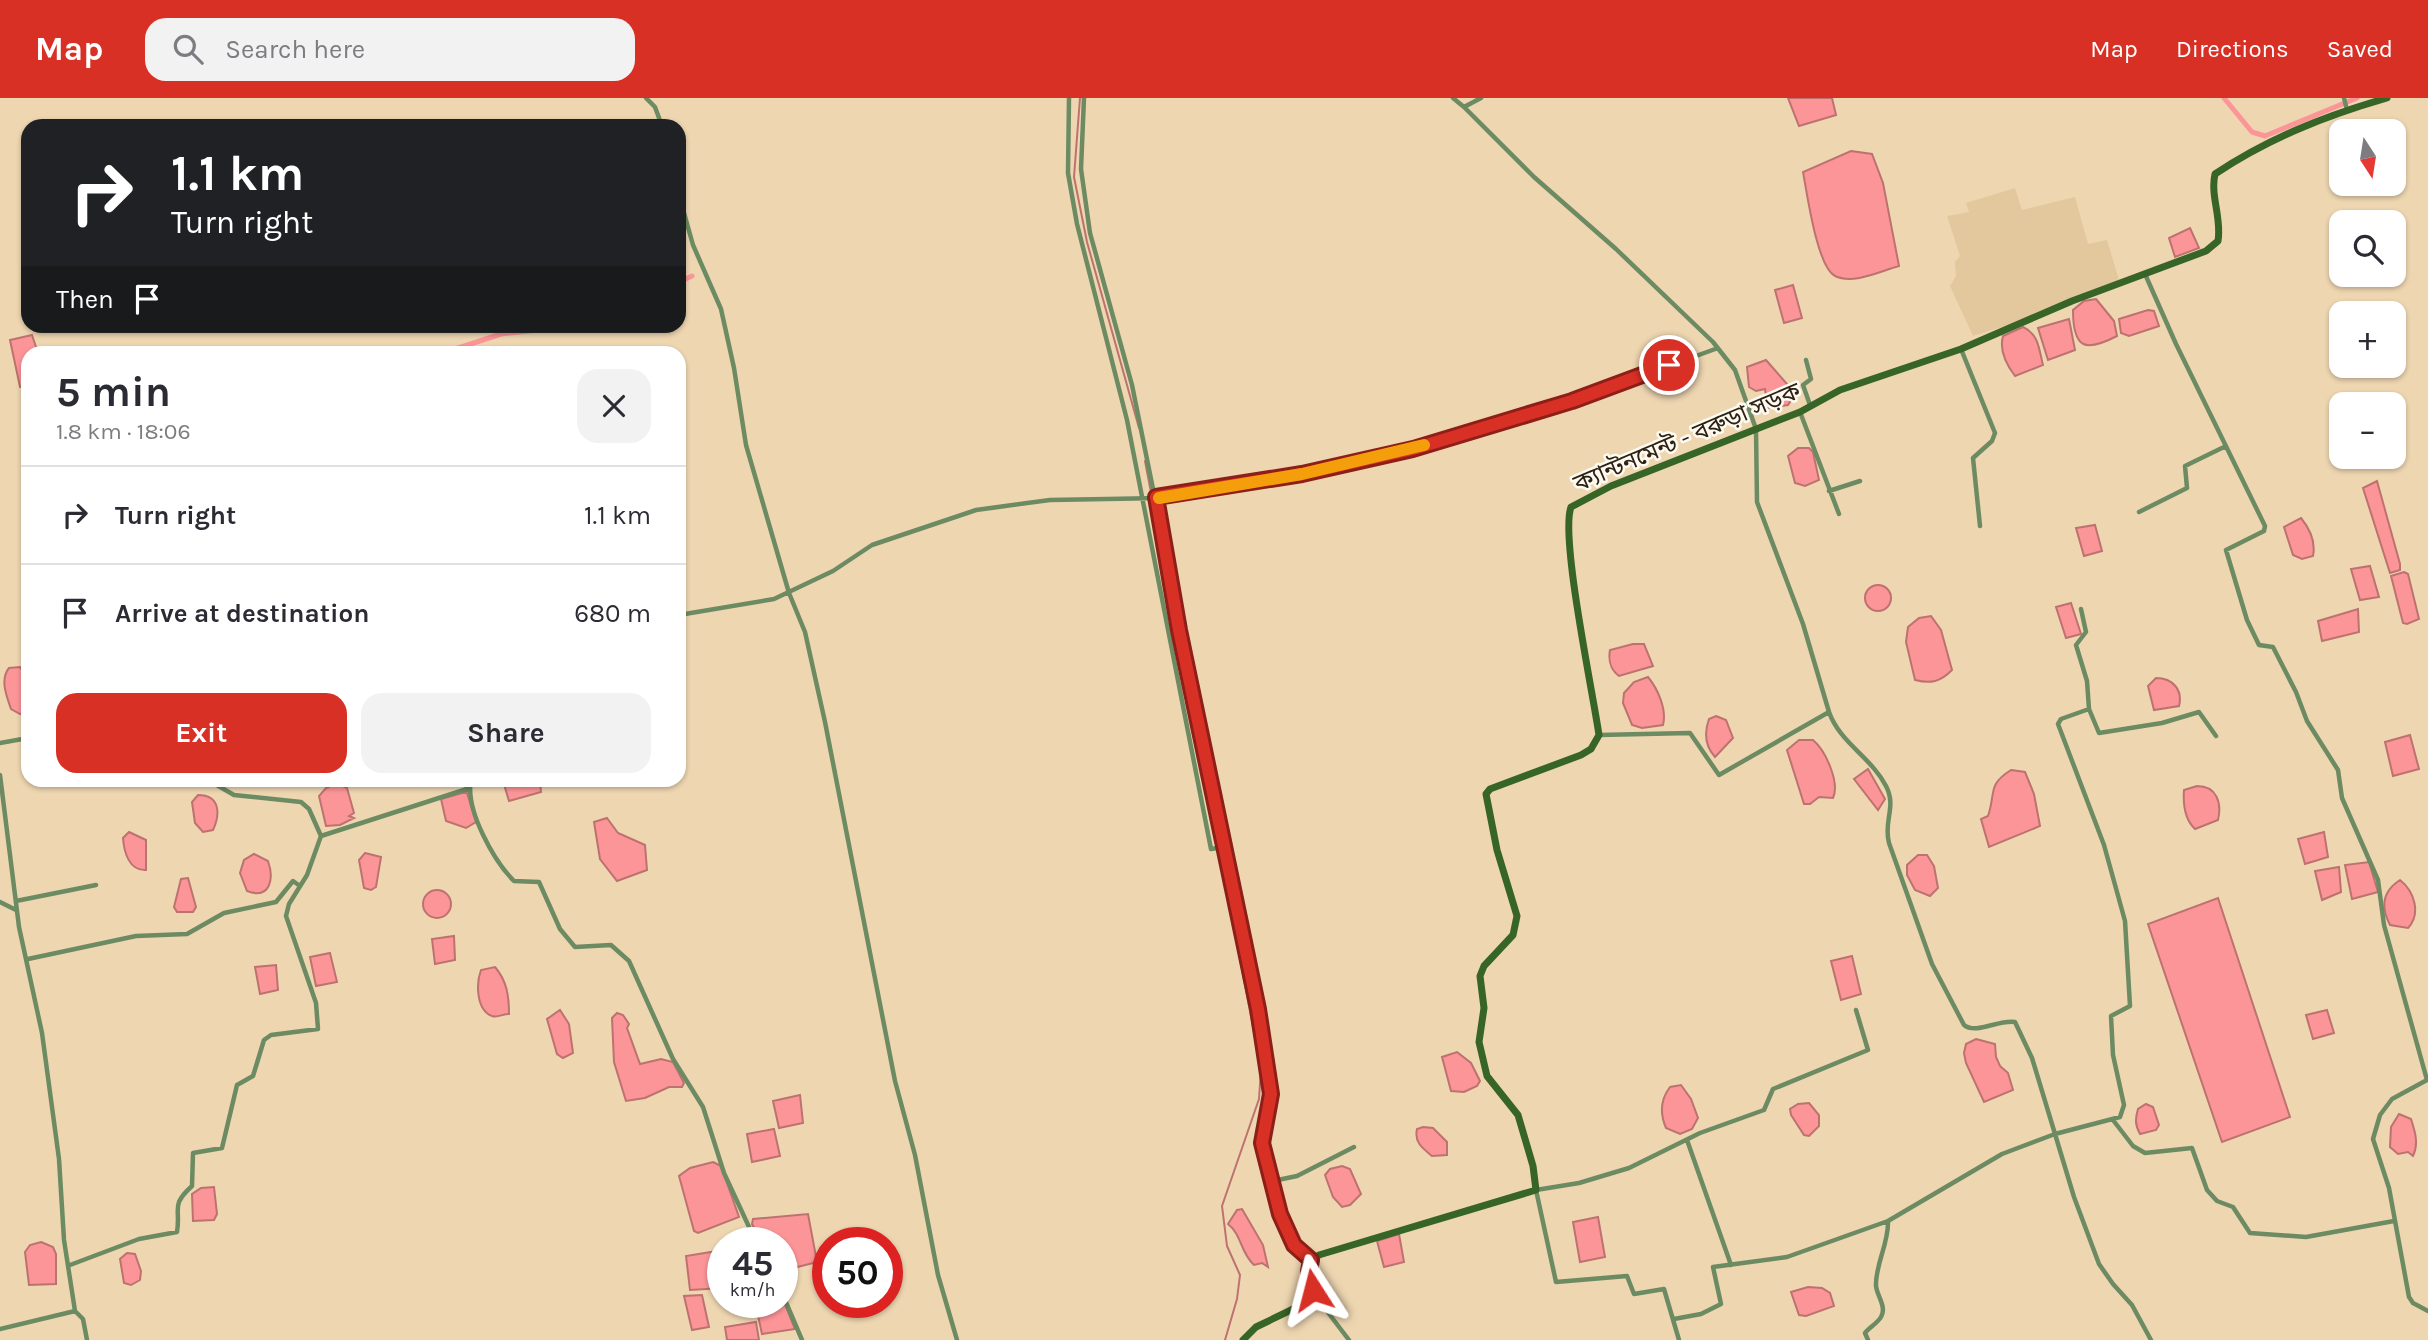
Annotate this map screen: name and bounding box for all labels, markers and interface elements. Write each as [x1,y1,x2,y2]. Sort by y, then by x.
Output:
search box [145,18,635,81]
text: Map [35,30,103,68]
icon: search [169,30,207,68]
text: Search here [225,34,365,65]
text: Map [2090,35,2138,63]
text: Directions [2176,35,2289,63]
text: Saved [2327,35,2393,63]
north arrow [2329,119,2406,196]
map controls [2329,119,2406,469]
text: 1.1 km [171,145,304,202]
icon: right [56,147,147,238]
text: Turn right [171,204,313,241]
button: search [2329,210,2406,287]
icon: arrive [128,280,166,318]
text: Then [56,284,114,315]
button: + [2329,301,2406,378]
pin [1639,335,1699,395]
icon: arrive [1650,346,1688,384]
text: 5 min [56,367,171,417]
button: close [577,369,651,443]
street label: ক্যান্টনমেন্ট - বরুড়া সড়ক [1568,376,1805,498]
button: − [2329,392,2406,469]
text: 1.8 km · 18:06 [56,418,191,445]
icon: right [56,496,94,534]
text: Turn right [115,500,236,531]
text: 1.1 km [584,500,651,531]
icon: arrive [56,594,94,632]
text: Arrive at destination [115,598,369,629]
text: 680 m [574,598,651,629]
button: Exit [56,693,347,773]
button: Share [361,693,651,773]
speed limit sign: 50 [812,1227,903,1318]
text: 45 [732,1243,773,1284]
position arrow [1276,1253,1350,1327]
text: km/h [730,1279,775,1301]

